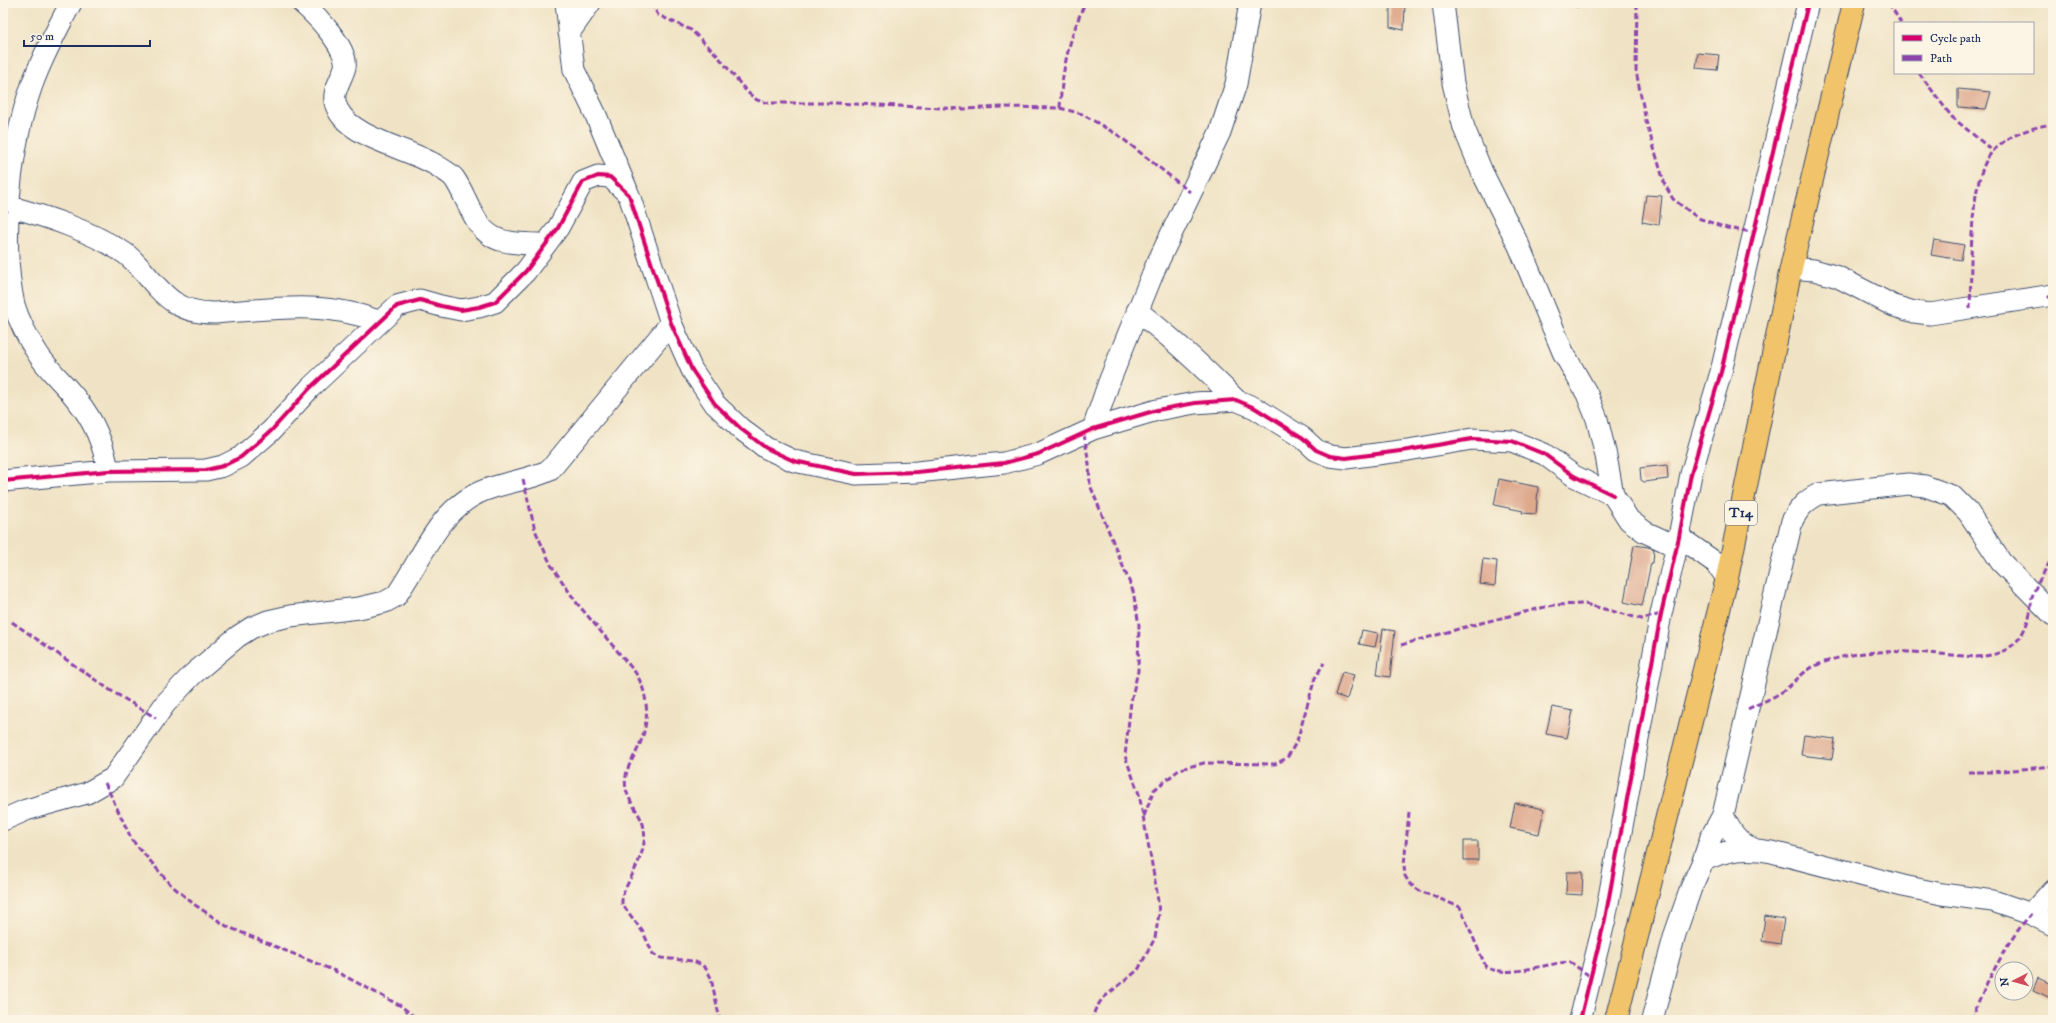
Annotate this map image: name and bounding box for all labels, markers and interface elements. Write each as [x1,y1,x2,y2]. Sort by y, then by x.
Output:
scale bar [24,22,150,48]
legend [1894,22,2034,74]
text: 50 m [30,29,54,44]
text: Cycle path [1930,31,1982,46]
text: Path [1930,51,1953,66]
road number: T14 [1725,501,1757,525]
north arrow [1994,961,2034,1001]
text: N [1998,977,2012,987]

